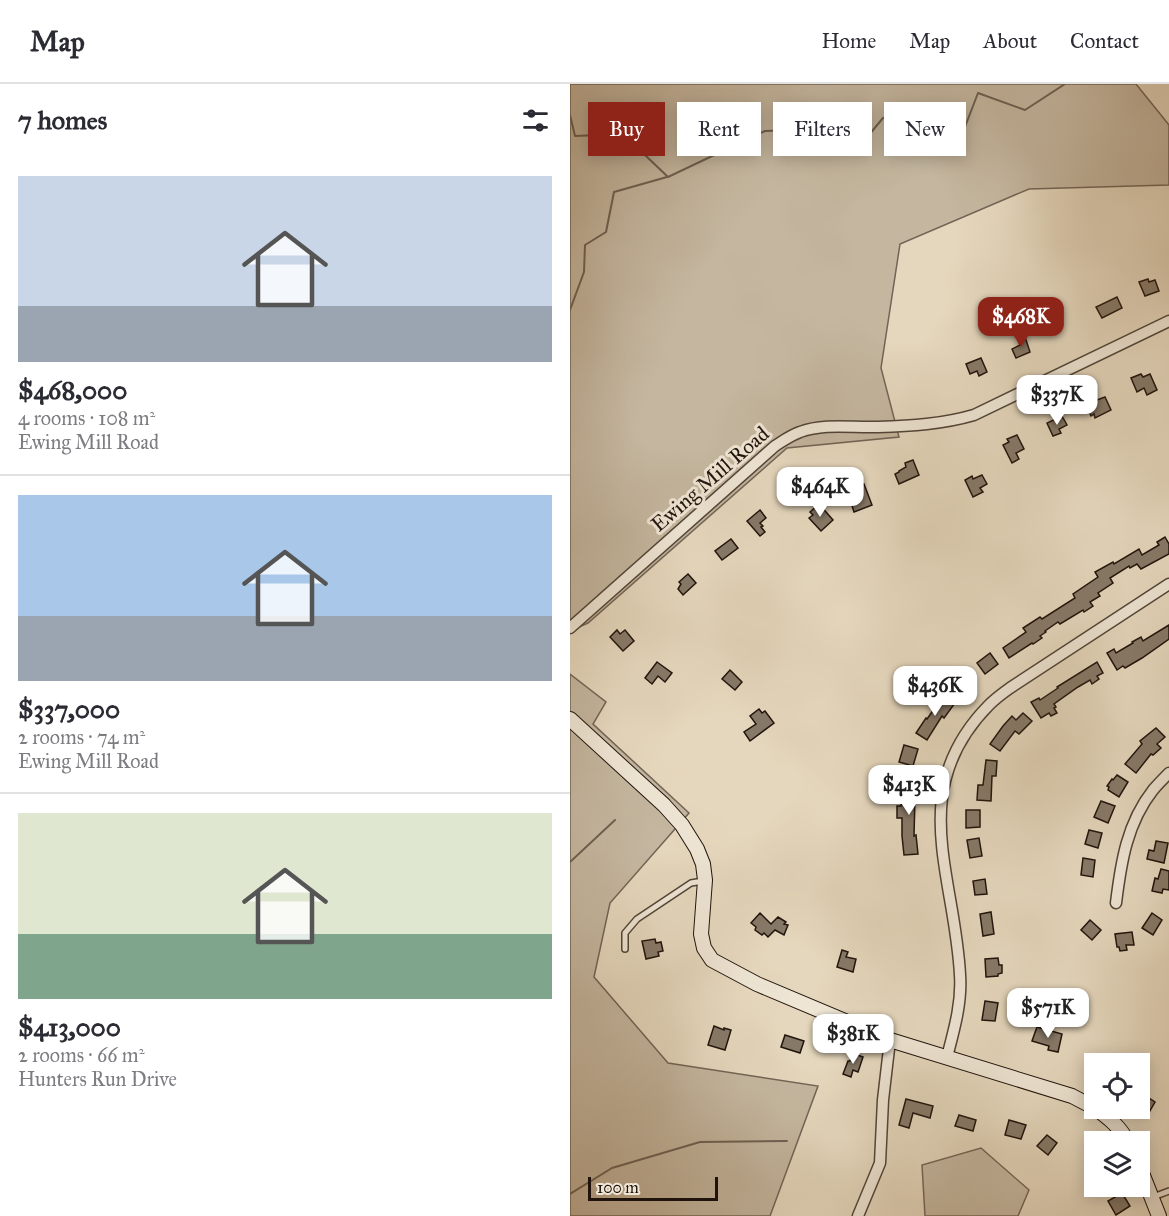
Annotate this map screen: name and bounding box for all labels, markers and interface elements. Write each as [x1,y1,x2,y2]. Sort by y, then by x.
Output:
text: Map [30,24,85,59]
text: Home [821,28,876,54]
text: Map [909,28,950,54]
text: About [983,28,1037,54]
text: Contact [1070,28,1139,54]
chip: Buy [588,102,665,156]
chip: Rent [677,102,761,156]
chip: Filters [773,102,872,156]
chip: New [884,102,966,156]
text: 7 homes [18,104,107,136]
icon: filters [519,104,552,137]
icon: home [231,215,339,323]
pin: $468K [979,297,1063,348]
text: $468K [992,304,1050,328]
text: $468,000 [18,374,127,406]
pin: $337K [1015,375,1099,426]
text: $337K [1031,382,1083,406]
text: 4 rooms · 108 m² [18,406,155,430]
street label: Ewing Mill Road [646,420,775,537]
text: Ewing Mill Road [18,430,159,454]
pin: $464K [778,467,862,518]
text: $464K [791,474,849,498]
icon: home [231,534,339,642]
pin: $436K [893,666,977,717]
text: $436K [907,673,963,697]
text: $337,000 [18,693,120,725]
text: 2 rooms · 74 m² [18,725,145,749]
text: Ewing Mill Road [18,749,159,773]
pin: $413K [867,765,951,816]
text: $413K [882,772,936,796]
icon: home [231,852,339,960]
pin: $571K [1006,988,1090,1039]
text: $571K [1021,995,1075,1019]
text: $413,000 [18,1011,121,1043]
pin: $381K [811,1014,895,1065]
text: $381K [827,1021,879,1045]
text: 2 rooms · 66 m² [18,1043,144,1067]
map controls [1084,1053,1150,1197]
button: locate [1084,1053,1150,1119]
text: Hunters Run Drive [18,1067,177,1091]
button: layers [1084,1131,1150,1197]
scale bar [588,1174,718,1202]
text: 100 m [597,1178,639,1197]

